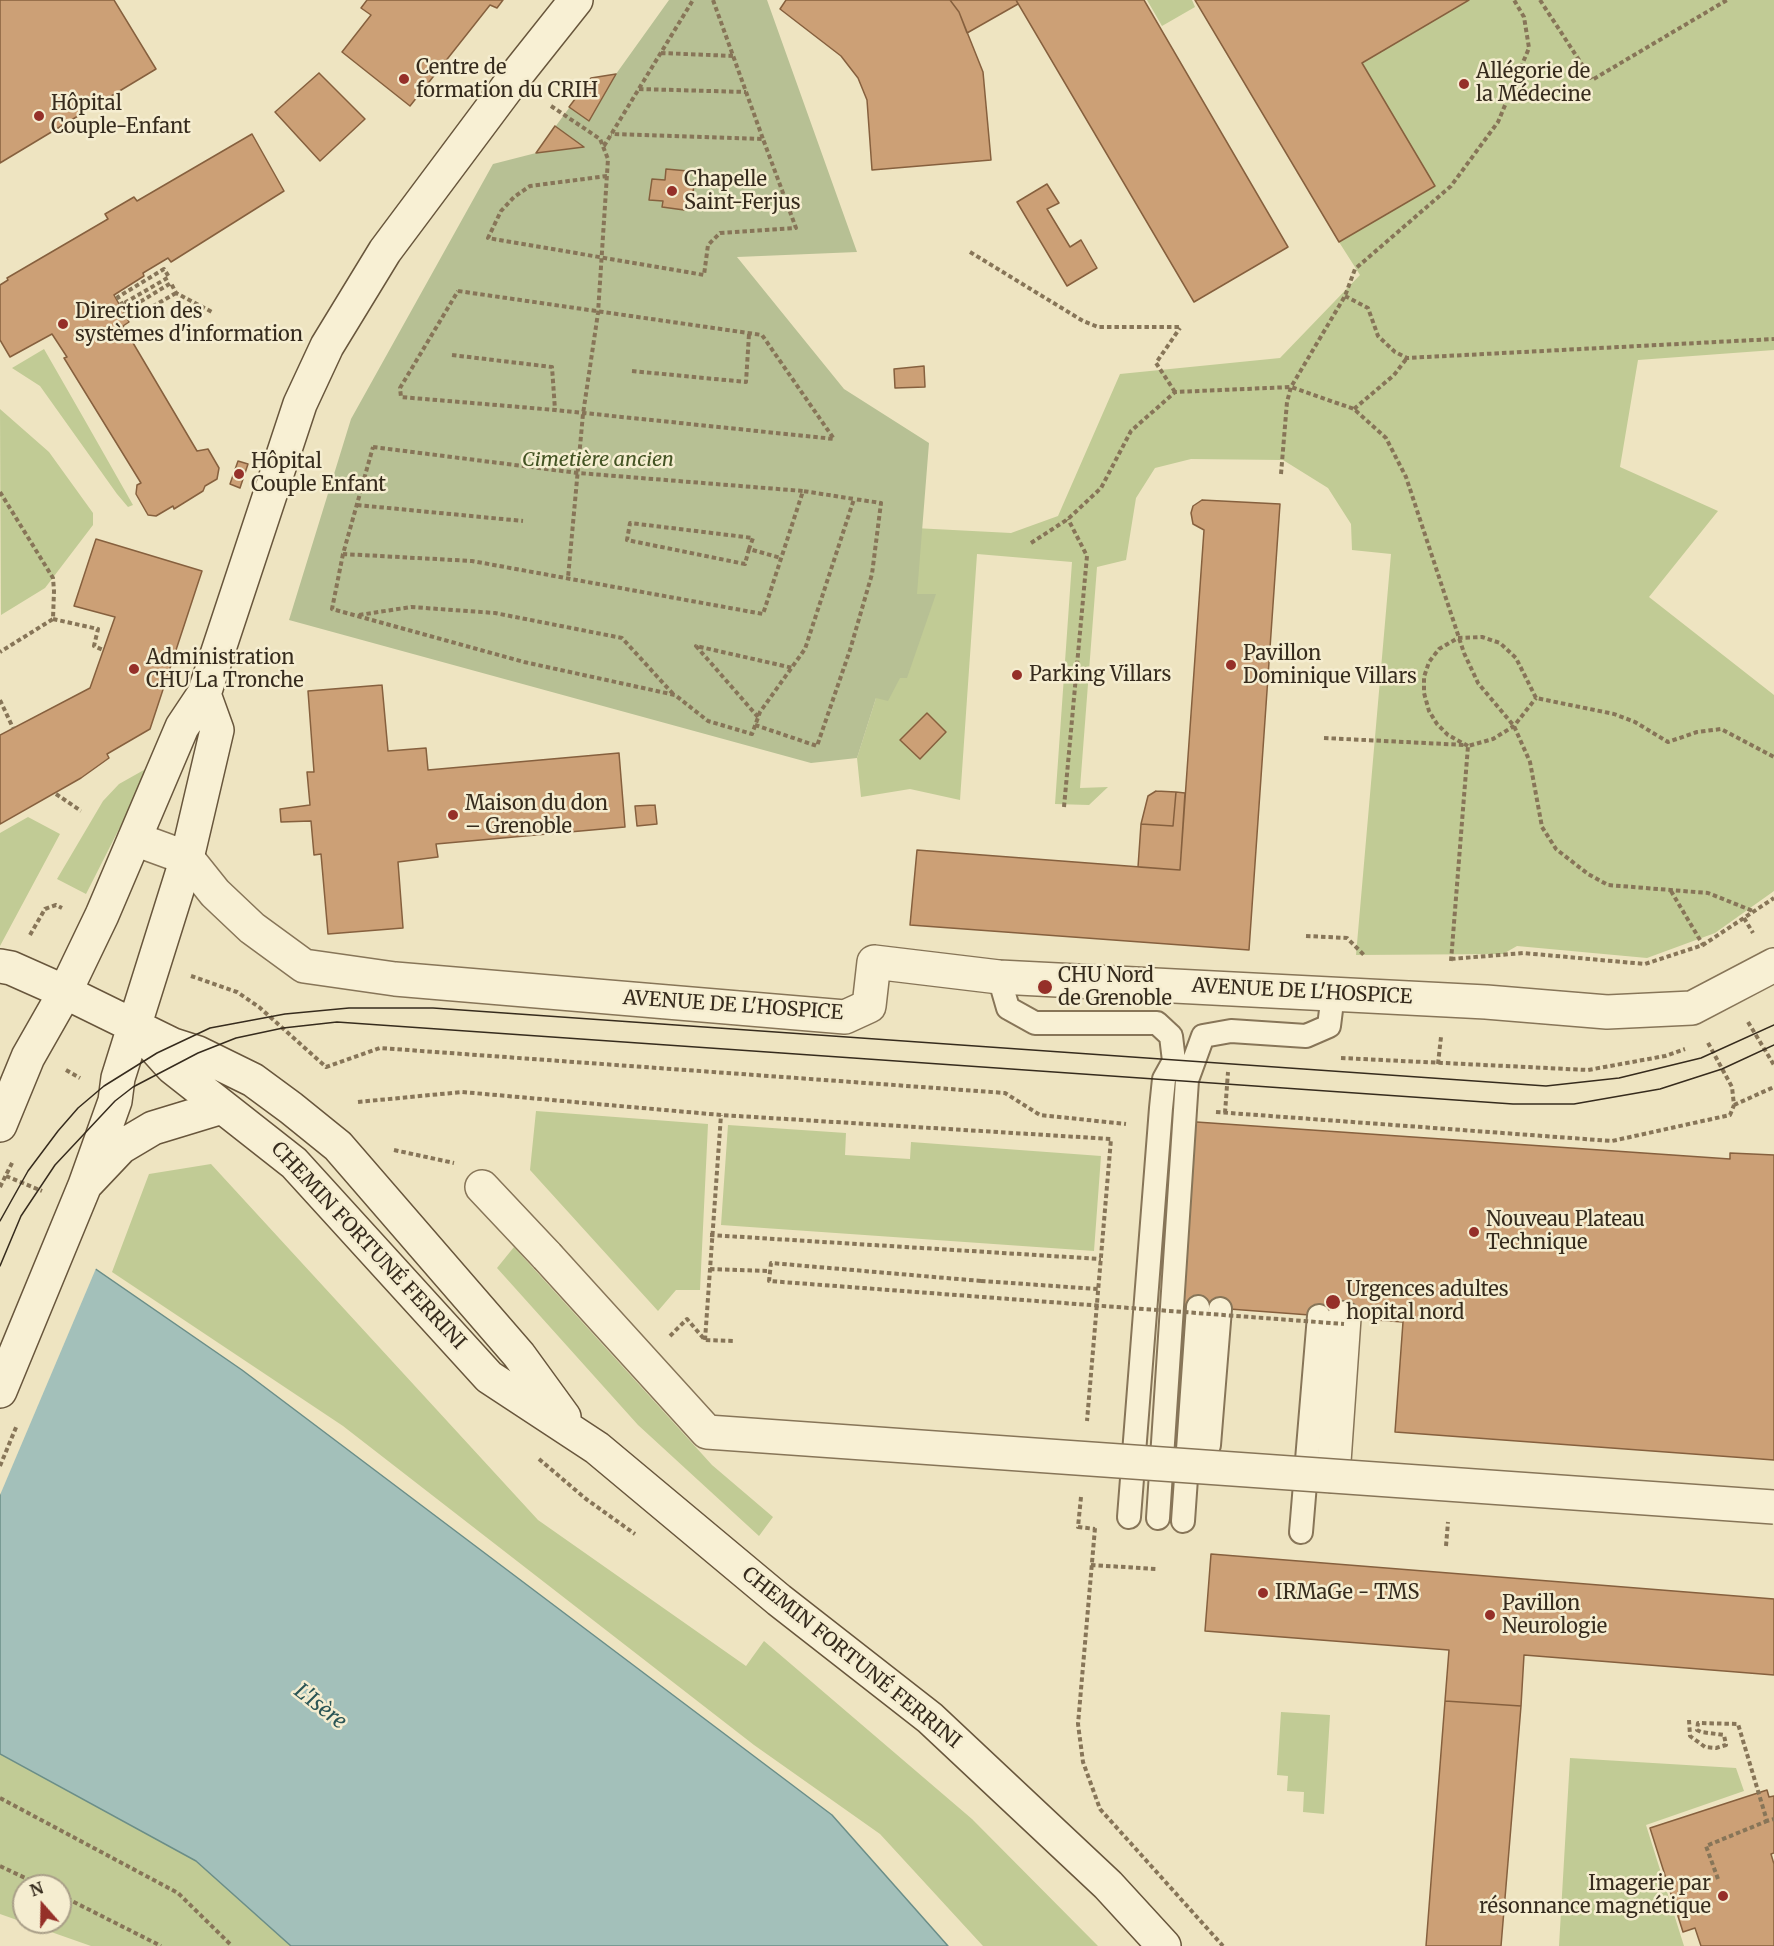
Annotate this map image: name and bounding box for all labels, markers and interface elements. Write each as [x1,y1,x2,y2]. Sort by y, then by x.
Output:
place label: Centre de formation du CRIH [416,56,598,103]
place label: Allégorie de la Médecine [1476,60,1591,107]
marker: Centre de formation du CRIH [397,72,411,86]
marker: Allégorie de la Médecine [1457,77,1471,91]
place label: Hôpital Couple-Enfant [51,92,191,139]
marker: Hôpital Couple-Enfant [32,109,46,123]
place label: Chapelle Saint-Ferjus [684,168,801,215]
marker: Chapelle Saint-Ferjus [665,184,679,198]
place label: Direction des systèmes d'information [75,300,303,347]
marker: Direction des systèmes d'information [56,317,70,331]
park label: Cimetière ancien [522,448,674,472]
place label: Hôpital Couple Enfant [251,450,386,497]
marker: Hôpital Couple Enfant [232,467,246,481]
place label: Pavillon Dominique Villars [1243,642,1417,689]
place label: Administration CHU La Tronche [146,646,304,693]
marker: Pavillon Dominique Villars [1224,658,1238,672]
marker: Administration CHU La Tronche [127,662,141,676]
place label: Parking Villars [1029,663,1171,687]
marker: Parking Villars [1010,668,1024,682]
place label: Maison du don – Grenoble [465,792,608,839]
marker: Maison du don – Grenoble [446,808,460,822]
place label: CHU Nord de Grenoble [1058,964,1172,1011]
street label: AVENUE DE L'HOSPICE [1191,974,1413,1010]
marker: CHU Nord de Grenoble [1036,978,1054,996]
street label: AVENUE DE L'HOSPICE [622,986,844,1026]
street label: CHEMIN FORTUNÉ FERRINI [266,1137,470,1355]
place label: Nouveau Plateau Technique [1486,1208,1645,1255]
marker: Nouveau Plateau Technique [1467,1225,1481,1239]
place label: Urgences adultes hopital nord [1346,1278,1509,1325]
marker: Urgences adultes hopital nord [1324,1293,1342,1311]
street label: CHEMIN FORTUNÉ FERRINI [737,1562,965,1754]
place label: IRMaGe - TMS [1275,1581,1419,1605]
marker: IRMaGe - TMS [1256,1586,1270,1600]
place label: Pavillon Neurologie [1502,1592,1607,1639]
marker: Pavillon Neurologie [1483,1608,1497,1622]
water label: L'Isère [289,1679,351,1735]
place label: Imagerie par résonnance magnétique [1479,1872,1711,1919]
north arrow [12,1874,72,1934]
text: N [27,1877,46,1901]
marker: Imagerie par résonnance magnétique [1716,1889,1730,1903]

